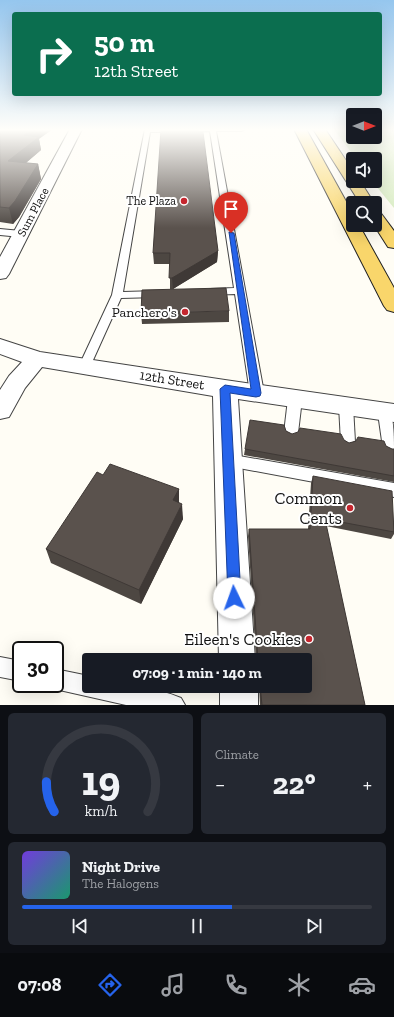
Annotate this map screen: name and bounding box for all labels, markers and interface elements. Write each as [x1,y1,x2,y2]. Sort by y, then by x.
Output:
text: 50 m [94,26,155,59]
icon: right [28,28,80,80]
text: 12th Street [94,60,178,82]
north arrow [346,108,382,144]
map controls [346,108,382,232]
button: sound [346,152,382,188]
street label: Sum Place [14,185,52,239]
pin [214,192,248,233]
place label: The Plaza [126,194,176,208]
marker: The Plaza [179,196,189,206]
button: search [346,196,382,232]
icon: arrive [220,198,242,220]
place label: Panchero's [112,304,177,321]
marker: Panchero's [180,307,190,317]
street label: 12th Street [138,366,207,394]
place label: Common Cents [274,488,342,528]
marker: Common Cents [345,503,355,513]
position arrow [213,577,255,619]
place label: Eileen's Cookies [184,629,301,649]
marker: Eileen's Cookies [304,634,314,644]
speed limit sign: 30 [12,641,64,693]
text: 07:09 · 1 min · 140 m [132,664,262,682]
text: Climate [215,747,259,762]
text: 19 [81,755,120,805]
text: 22° [272,766,316,802]
text: − [215,771,225,798]
text: + [363,771,372,798]
text: km/h [84,802,117,819]
text: Night Drive [82,858,160,876]
text: The Halogens [82,876,159,891]
icon: previous [69,915,91,937]
icon: pause [186,915,208,937]
icon: next [303,915,325,937]
icon: directions [96,971,124,999]
icon: music [159,971,187,999]
icon: phone [222,971,250,999]
icon: climate [285,971,313,999]
icon: car [348,971,376,999]
text: 07:08 [18,974,61,996]

